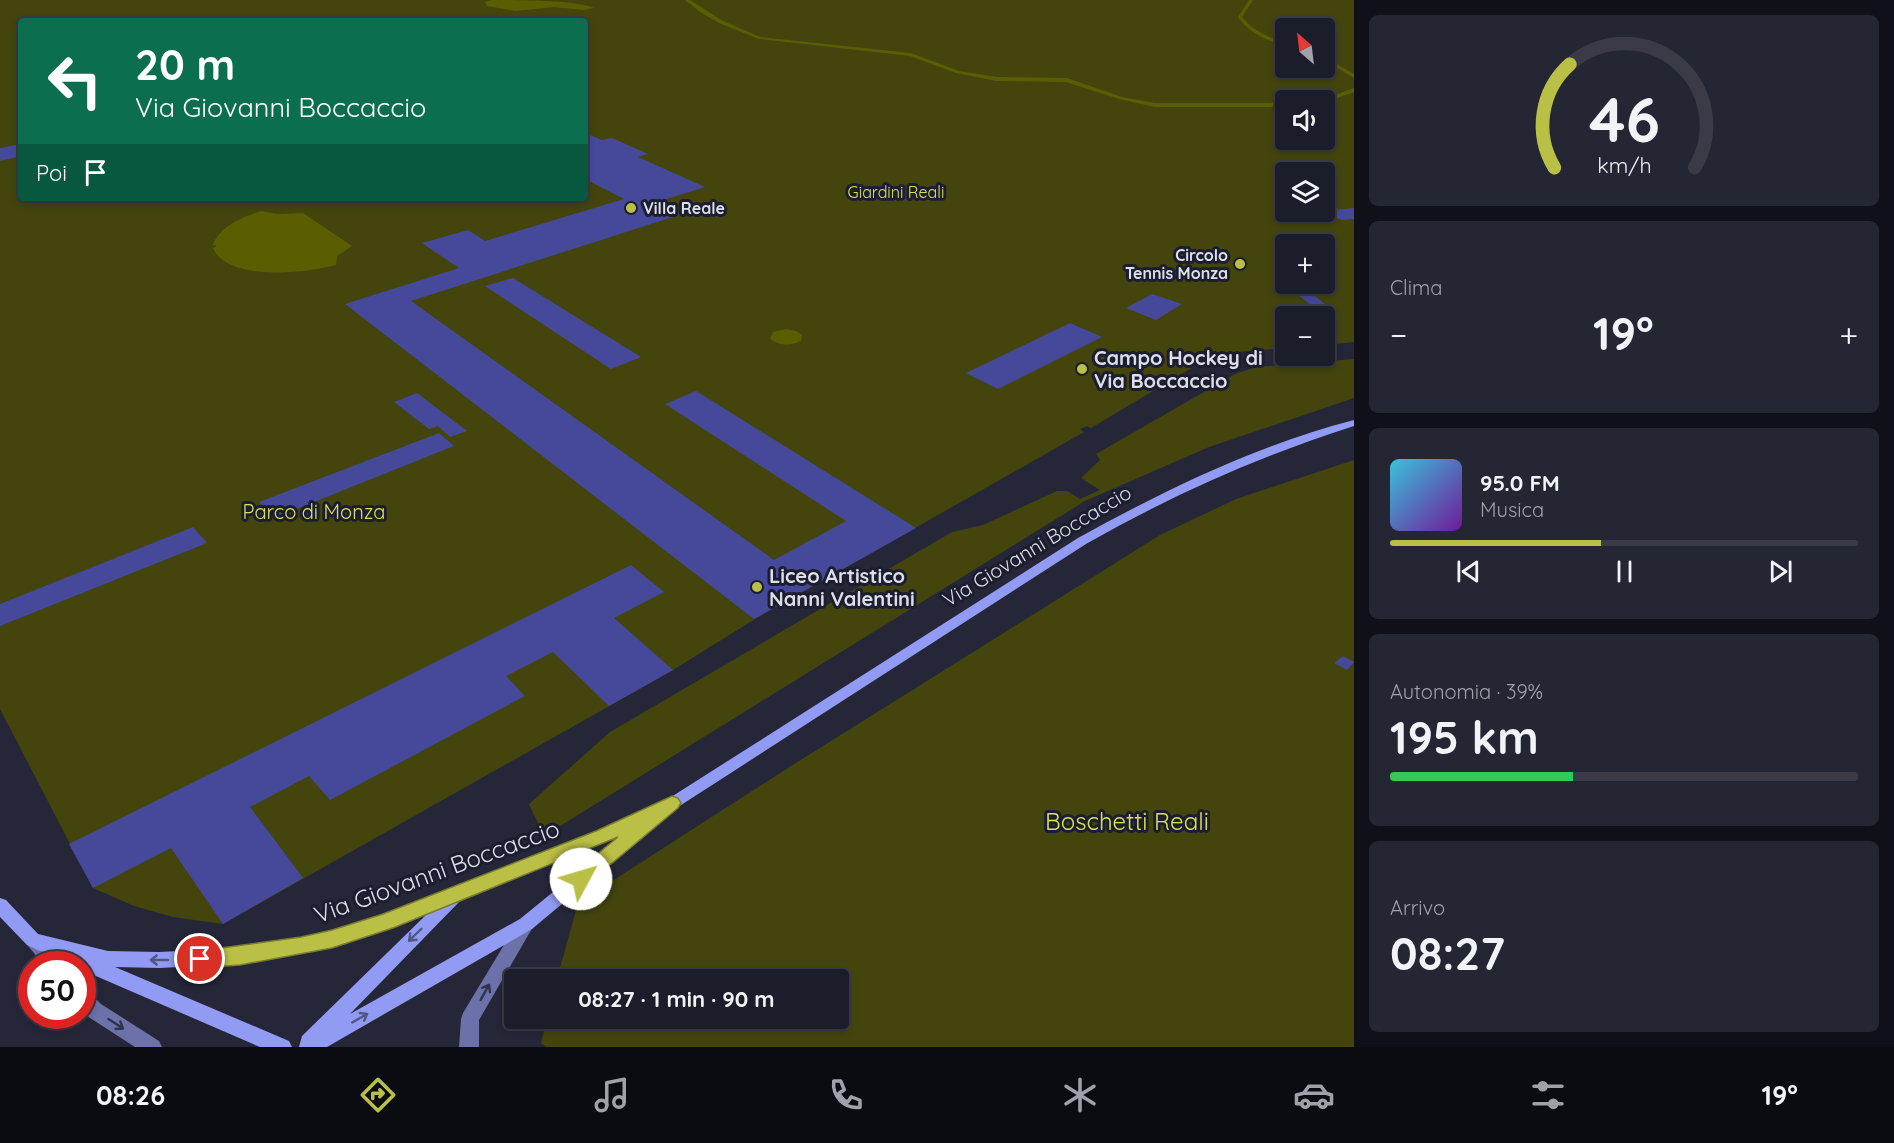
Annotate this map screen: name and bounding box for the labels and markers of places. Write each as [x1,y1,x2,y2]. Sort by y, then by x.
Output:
place label: Villa Reale [643,198,725,218]
marker: Villa Reale [624,201,638,215]
place label: Circolo Tennis Monza [1125,245,1228,283]
marker: Circolo Tennis Monza [1233,257,1247,271]
place label: Campo Hockey di Via Boccaccio [1094,345,1263,393]
marker: Campo Hockey di Via Boccaccio [1075,362,1089,376]
place label: Liceo Artistico Nanni Valentini [769,563,915,611]
marker: Liceo Artistico Nanni Valentini [750,580,764,594]
pin [174,933,225,984]

